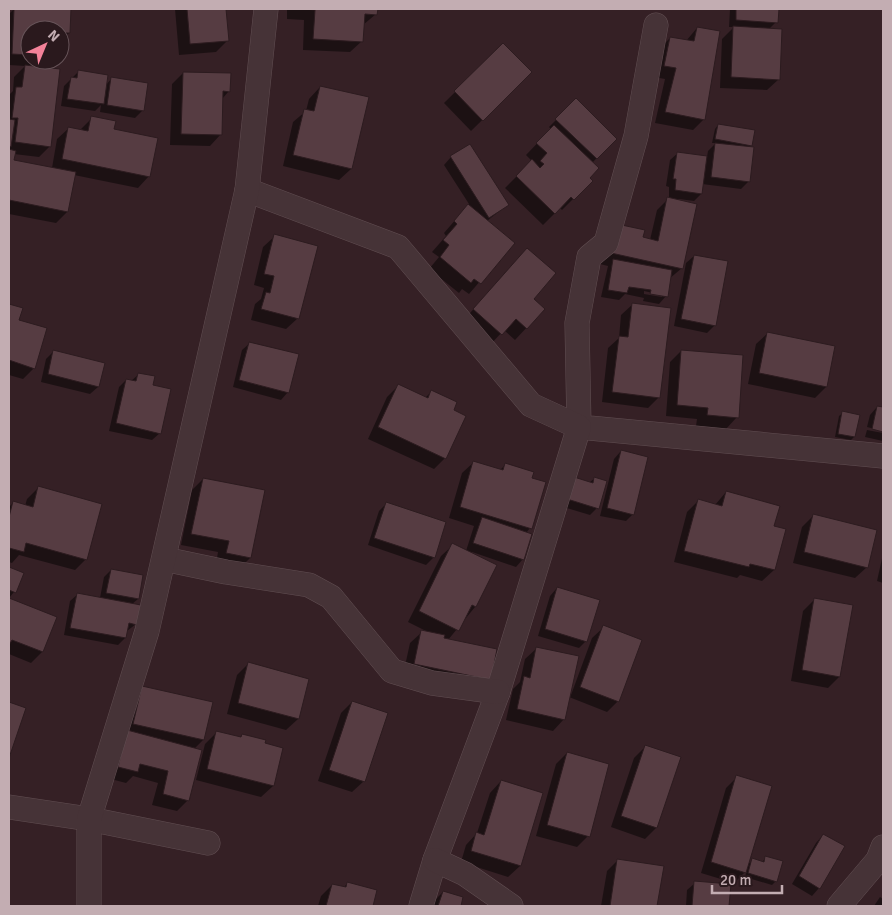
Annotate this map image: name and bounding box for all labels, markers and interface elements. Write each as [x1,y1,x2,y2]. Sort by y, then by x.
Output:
north arrow [20,20,70,70]
text: N [44,27,63,46]
scale bar [712,862,782,894]
text: 20 m [720,871,751,889]

